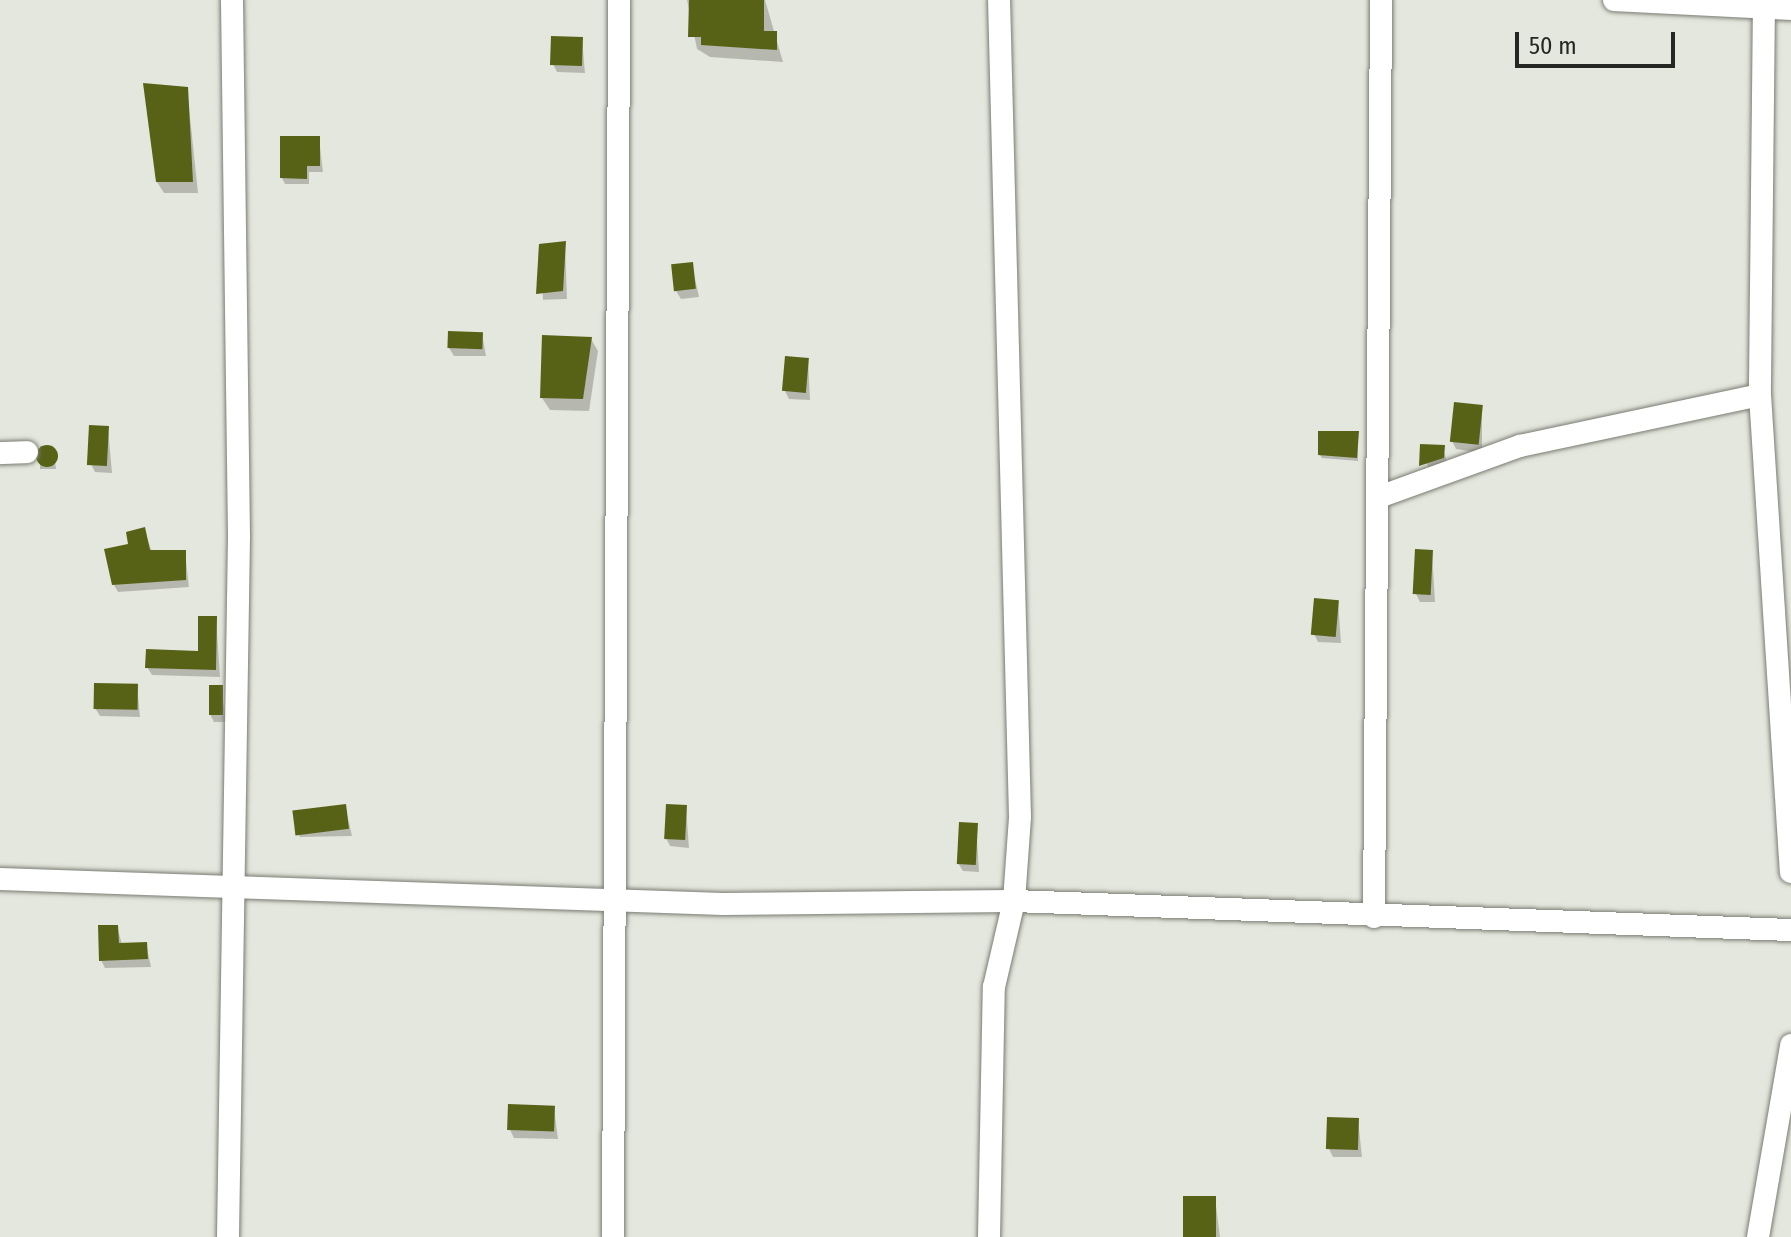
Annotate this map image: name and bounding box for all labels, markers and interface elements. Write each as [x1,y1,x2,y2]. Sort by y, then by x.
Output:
scale bar [1519,16,1679,66]
text: 50 m [1529,32,1577,60]

